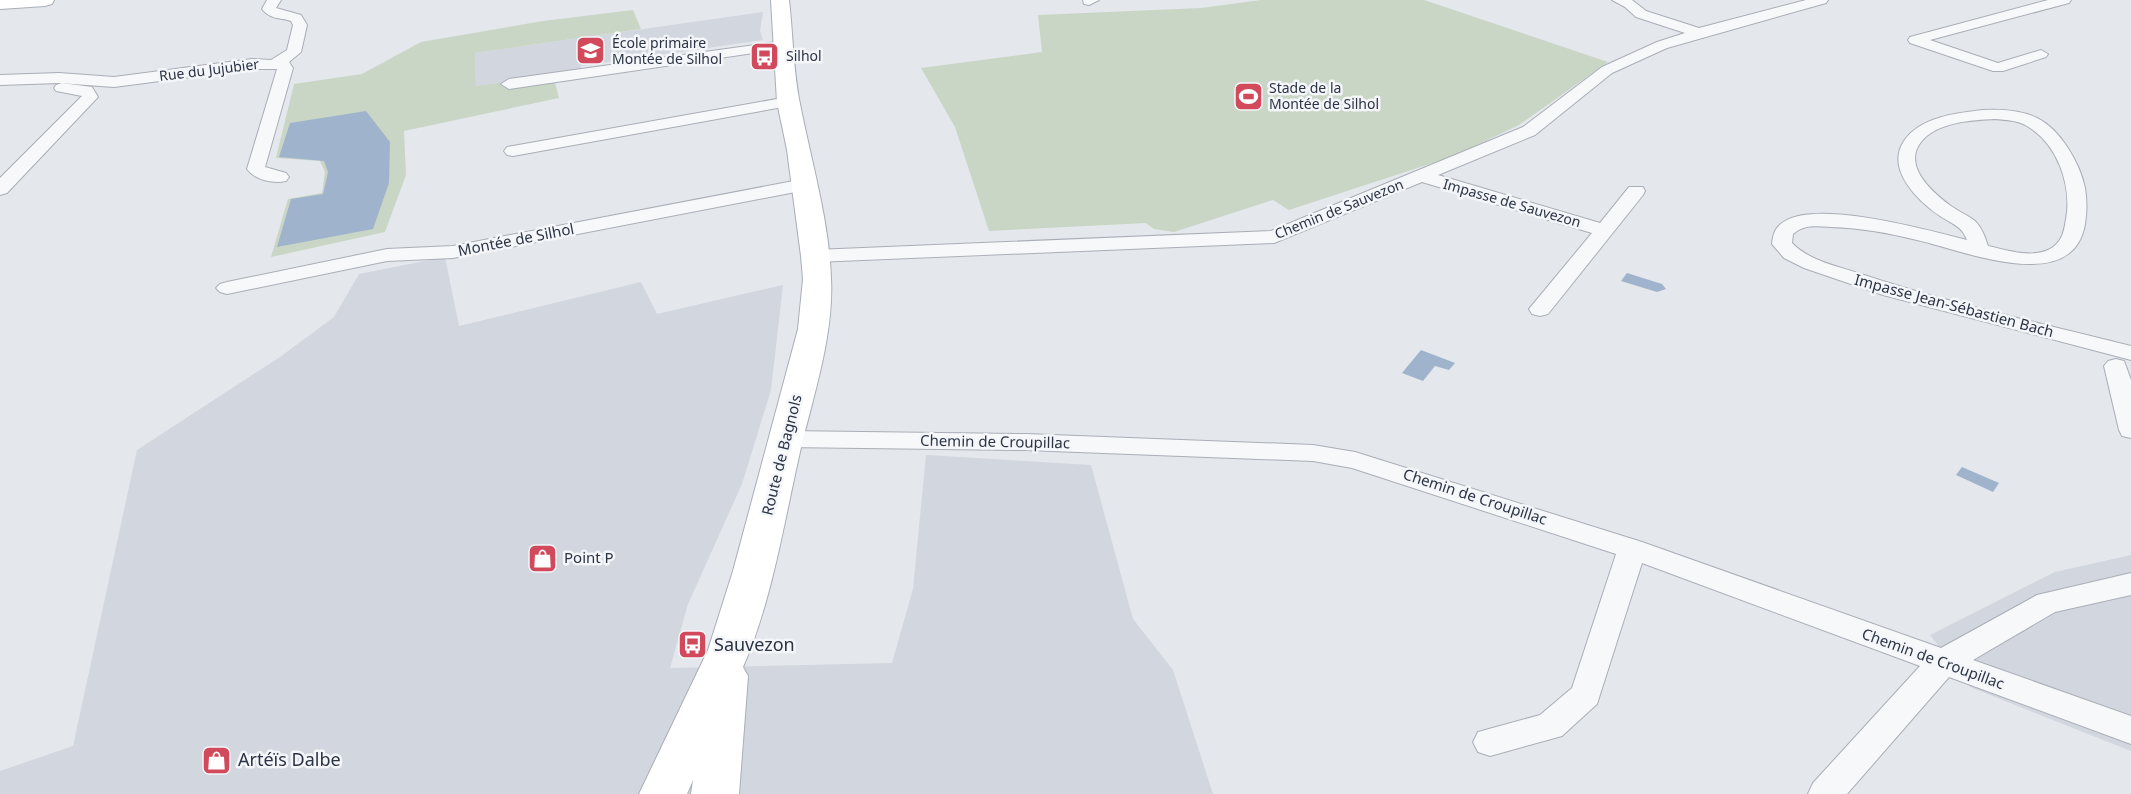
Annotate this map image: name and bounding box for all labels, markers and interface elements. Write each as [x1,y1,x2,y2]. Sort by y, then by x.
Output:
place label: École primaire Montée de Silhol [612,33,722,68]
school or university icon: École primaire Montée de Silhol [575,35,607,67]
bus stop icon: Silhol [749,40,781,72]
place label: Silhol [786,46,822,65]
street label: Rue du Jujubier [158,54,260,85]
place label: Stade de la Montée de Silhol [1269,78,1379,113]
sports icon: Stade de la Montée de Silhol [1232,80,1264,112]
street label: Chemin de Sauvezon [1272,174,1406,243]
street label: Impasse de Sauvezon [1441,174,1583,231]
street label: Montée de Silhol [456,218,576,260]
street label: Impasse Jean-Sébastien Bach [1852,269,2056,341]
street label: Route de Bagnols [756,392,806,517]
street label: Chemin de Croupillac [920,430,1070,452]
street label: Chemin de Croupillac [1401,463,1550,529]
shop icon: Point P [527,542,559,574]
place label: Point P [564,547,614,567]
street label: Chemin de Croupillac [1859,623,2007,693]
bus stop icon: Sauvezon [677,629,709,661]
place label: Sauvezon [714,632,795,656]
shop icon: Artéïs Dalbe [201,744,233,776]
place label: Artéïs Dalbe [238,747,341,771]

